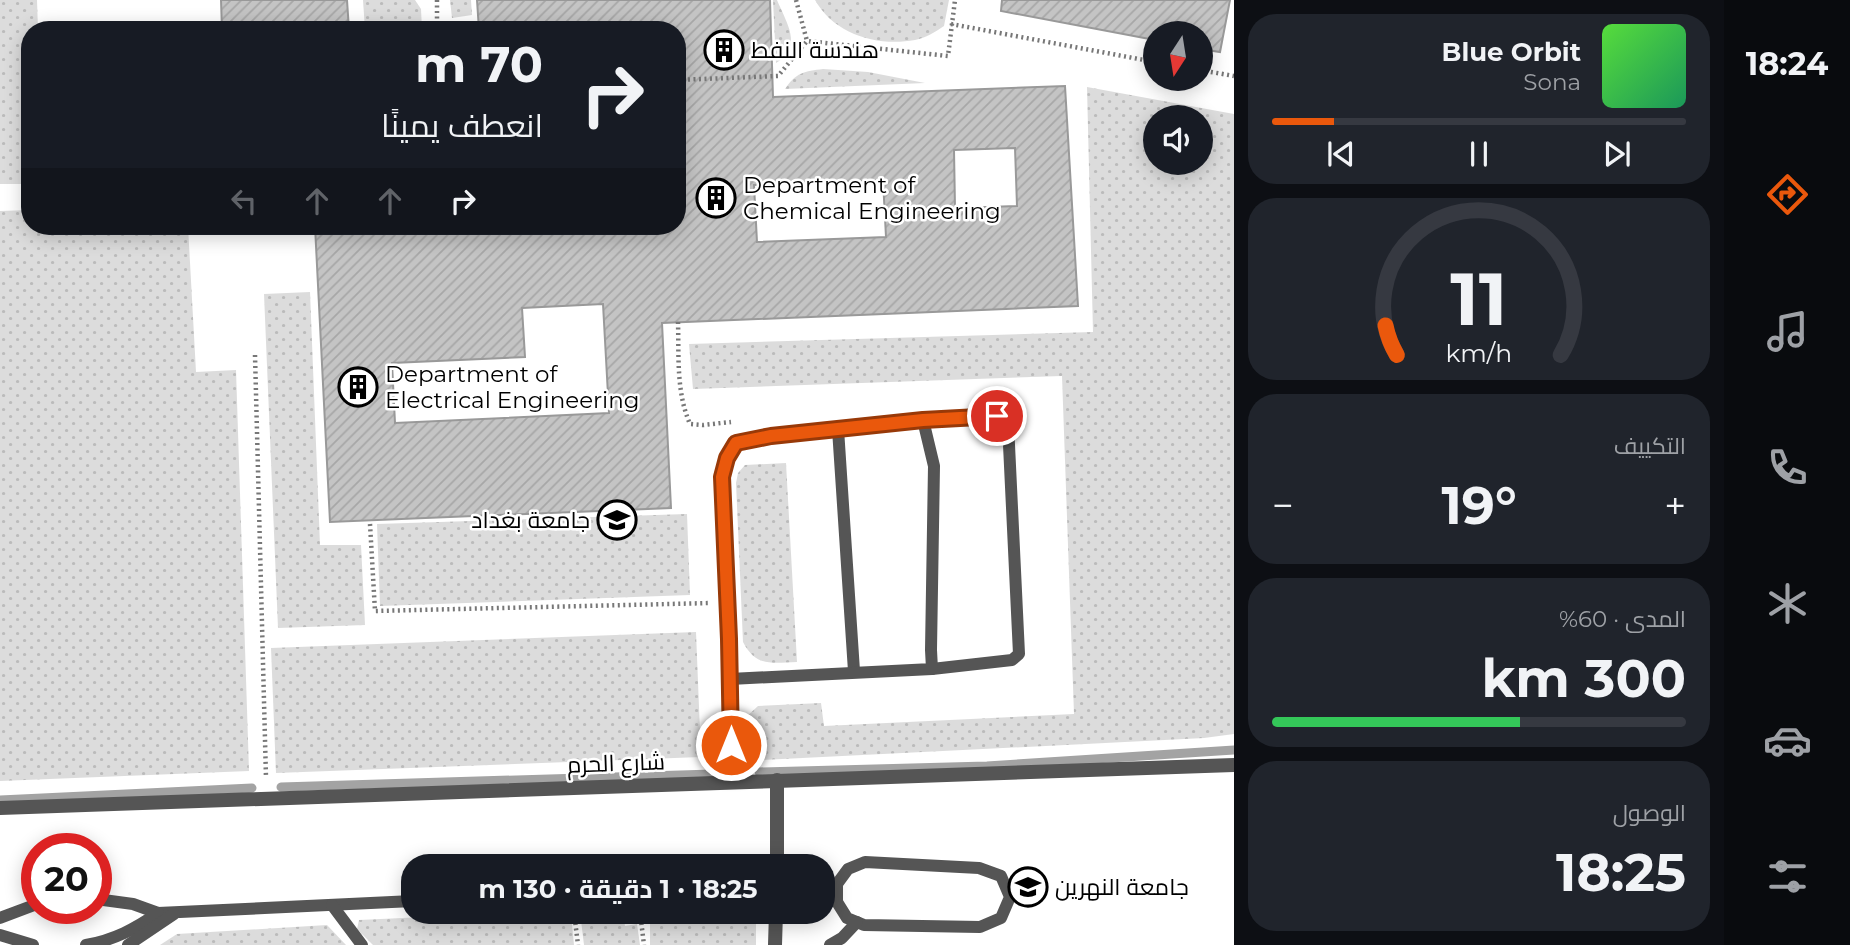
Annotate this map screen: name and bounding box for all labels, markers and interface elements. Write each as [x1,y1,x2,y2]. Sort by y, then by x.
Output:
north arrow [1143,21,1213,91]
map controls [1143,21,1213,175]
building icon: هندسة النفط [703,29,745,71]
text: 70 m [415,35,543,94]
place label: هندسة النفط [751,36,879,64]
text: Blue Orbit [1442,36,1581,68]
text: 18:24 [1746,44,1828,83]
icon: right [567,49,658,140]
text: Sona [1523,68,1581,96]
button: sound [1143,105,1213,175]
text: انعطف يمينًا [381,106,543,145]
icon: previous [1322,135,1360,173]
icon: pause [1460,135,1498,173]
icon: next [1598,135,1636,173]
icon: directions [1763,170,1812,219]
place label: Department of Chemical Engineering [743,171,1001,225]
building icon: Department of Chemical Engineering [695,177,737,219]
icon: left [225,182,263,220]
icon: ahead [298,182,336,220]
icon: ahead [371,182,409,220]
icon: right [444,182,482,220]
text: 11 [1450,255,1508,343]
icon: music [1763,307,1812,356]
text: km/h [1446,338,1512,368]
place label: Department of Electrical Engineering [385,360,640,414]
building icon: Department of Electrical Engineering [337,366,379,408]
pin [967,386,1027,446]
icon: arrive [978,397,1016,435]
text: التكييف [1614,432,1686,460]
icon: phone [1763,443,1812,492]
text: 19° [1441,474,1517,537]
text: − [1272,482,1294,529]
text: + [1664,482,1686,529]
school or university icon: جامعة بغداد [596,499,638,541]
place label: جامعة بغداد [471,506,590,534]
icon: climate [1763,579,1812,628]
text: المدى · 60% [1559,605,1686,633]
text: 300 km [1481,647,1686,710]
position arrow [694,708,768,782]
icon: car [1763,716,1812,765]
street label: شارع الحرم [566,747,666,781]
text: الوصول [1613,799,1686,827]
speed limit sign: 20 [21,833,112,924]
text: 18:25 [1556,841,1686,904]
icon: filters [1763,852,1812,901]
school or university icon: جامعة النهرين [1007,866,1049,908]
text: 18:25 · 1 دقيقة · 130 m [478,873,758,905]
place label: جامعة النهرين [1055,873,1189,901]

